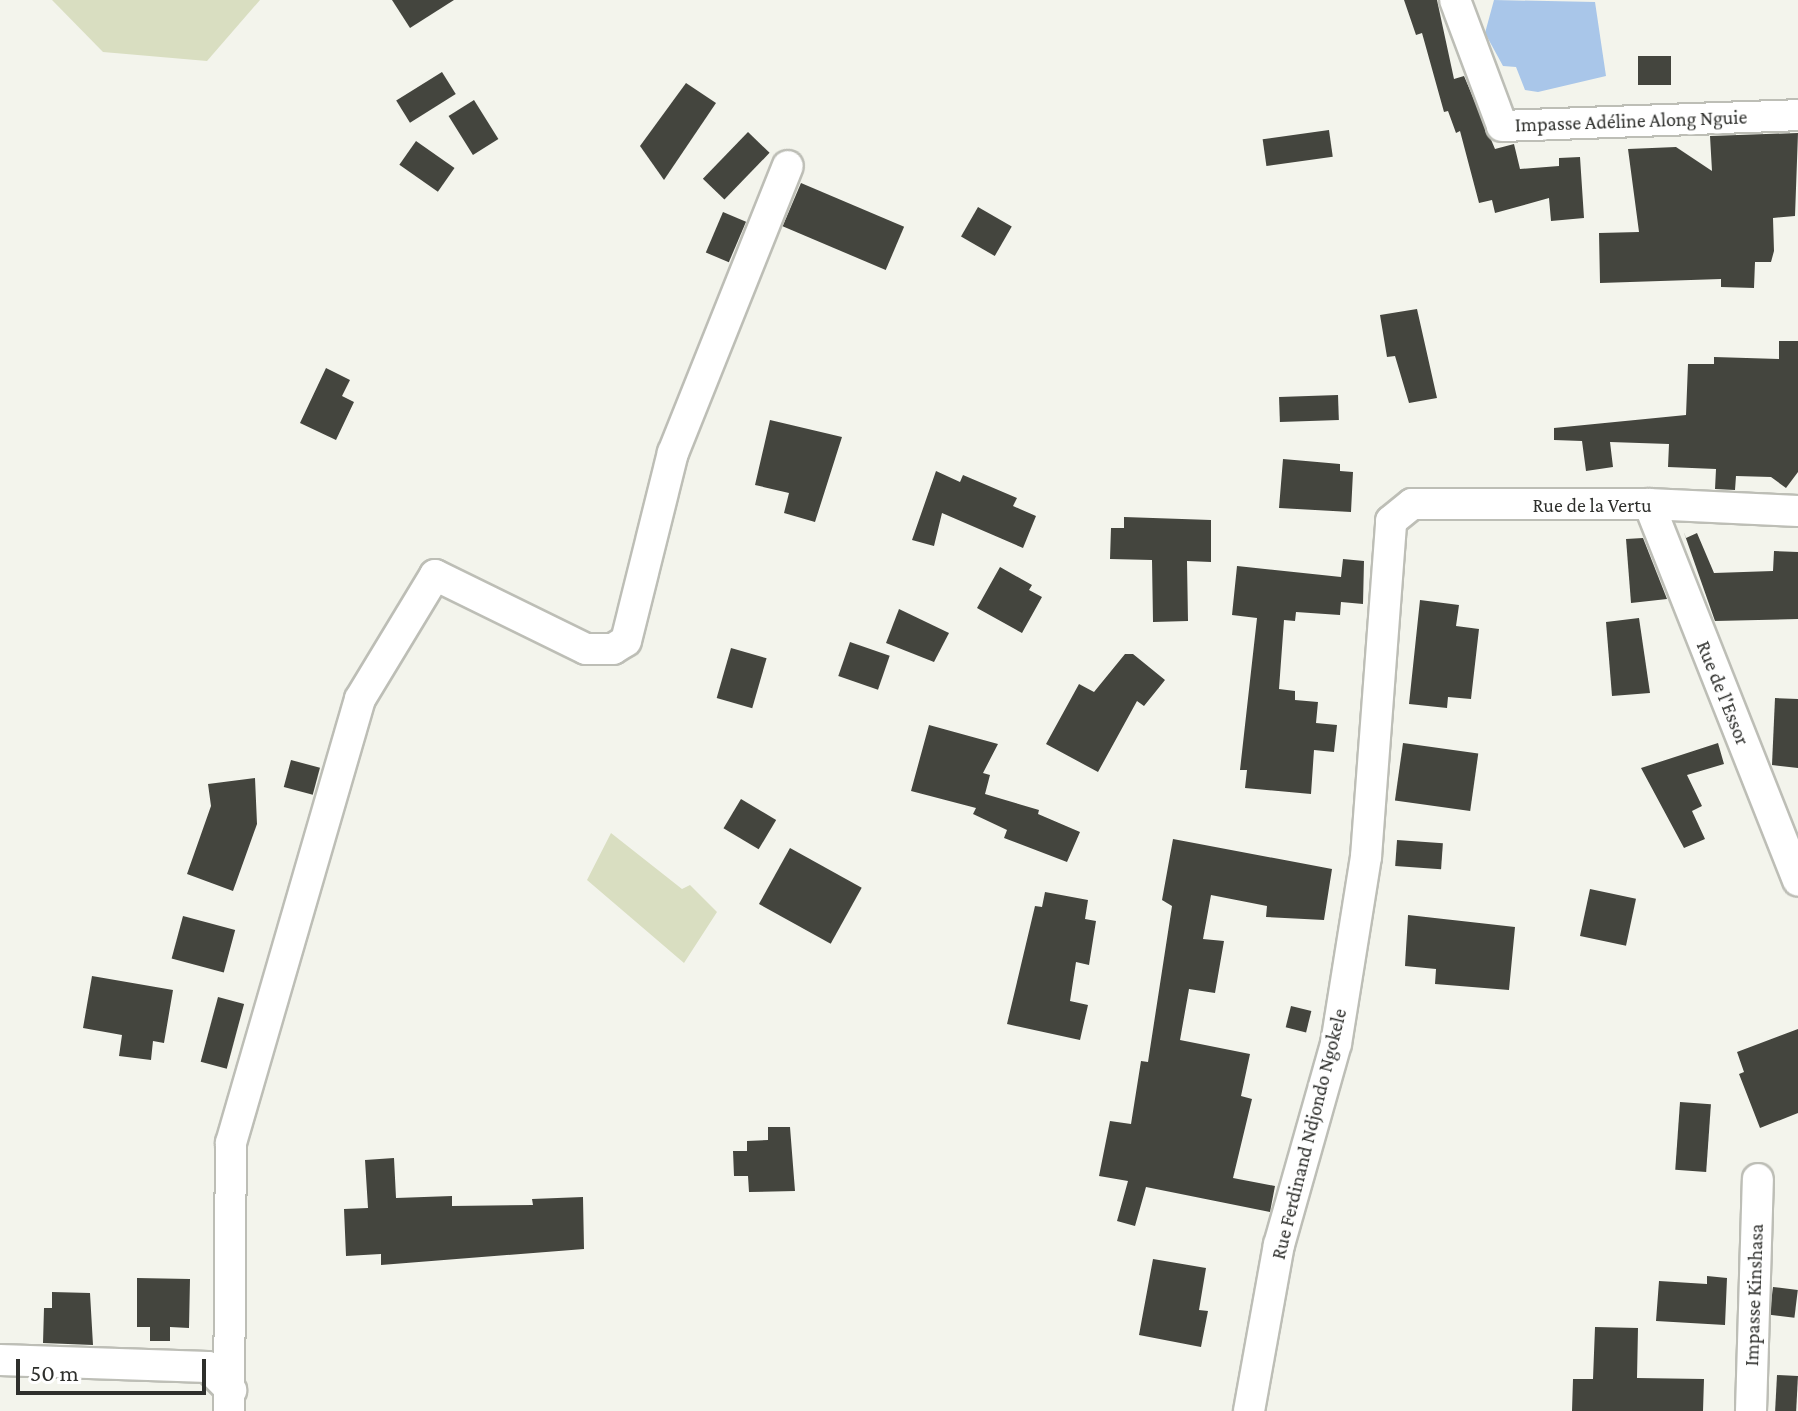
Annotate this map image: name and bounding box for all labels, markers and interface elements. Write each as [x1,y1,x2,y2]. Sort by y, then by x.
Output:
street label: Impasse Adéline Along Nguie [1514,105,1748,137]
street label: Rue de la Vertu [1532,493,1652,517]
street label: Rue de l'Essor [1691,637,1755,749]
street label: Rue Ferdinand Ndjondo Ngokele [1266,1006,1352,1262]
street label: Impasse Kinshasa [1740,1223,1768,1367]
scale bar [20,1343,210,1393]
text: 50 m [30,1359,79,1386]

